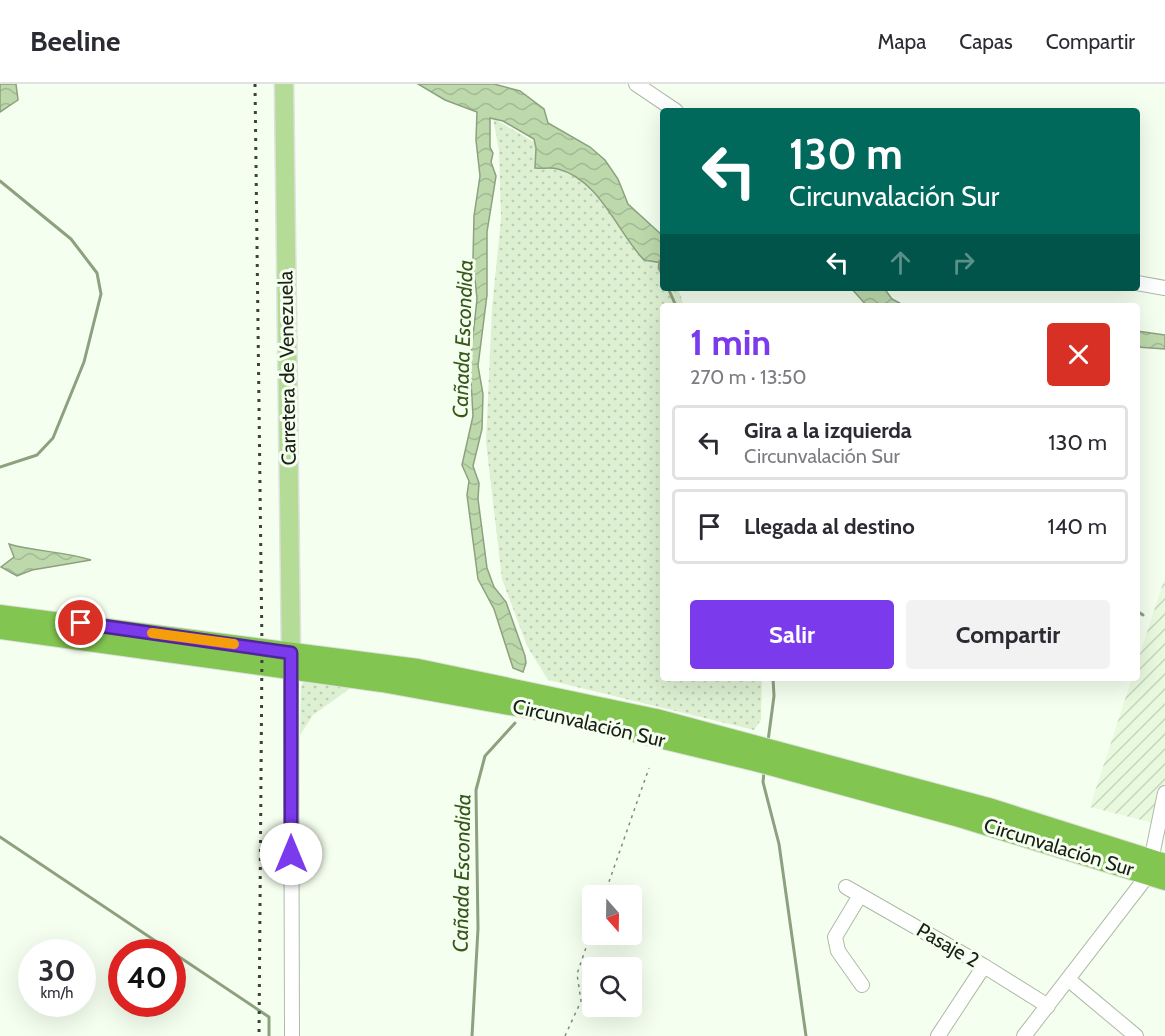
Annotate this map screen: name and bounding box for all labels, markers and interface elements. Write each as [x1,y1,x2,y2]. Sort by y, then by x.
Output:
text: Beeline [30,24,120,58]
text: Mapa [878,29,926,54]
text: Capas [959,29,1013,54]
text: Compartir [1046,29,1135,54]
text: 130 m [789,128,903,180]
icon: left [690,132,768,210]
text: Circunvalación Sur [789,180,999,213]
icon: left [821,246,854,279]
icon: ahead [884,246,917,279]
icon: right [947,246,980,279]
water label: Cañada Escondida [447,259,478,419]
street label: Carretera de Venezuela [273,270,301,466]
text: 1 min [690,320,771,364]
button: close [1047,323,1110,386]
text: 270 m · 13:50 [690,365,806,389]
text: Gira a la izquierda [744,417,912,444]
icon: left [693,426,726,459]
text: 130 m [1048,429,1107,456]
text: Circunvalación Sur [744,444,900,468]
icon: arrive [693,510,726,543]
text: Llegada al destino [744,513,915,540]
text: 140 m [1048,513,1107,540]
pin [55,597,106,648]
button: Salir [690,600,894,669]
button: Compartir [906,600,1110,669]
icon: arrive [64,606,97,639]
street label: Circunvalación Sur [510,694,668,752]
water label: Cañada Escondida [448,793,475,953]
street label: Circunvalación Sur [981,813,1138,881]
position arrow [259,822,323,886]
north arrow [582,885,642,945]
map controls [582,885,642,1017]
street label: Pasaje 2 [913,918,983,972]
speed limit sign: 40 [108,939,186,1017]
text: 30 [38,952,76,989]
button: search [582,957,642,1017]
text: km/h [41,984,73,1002]

